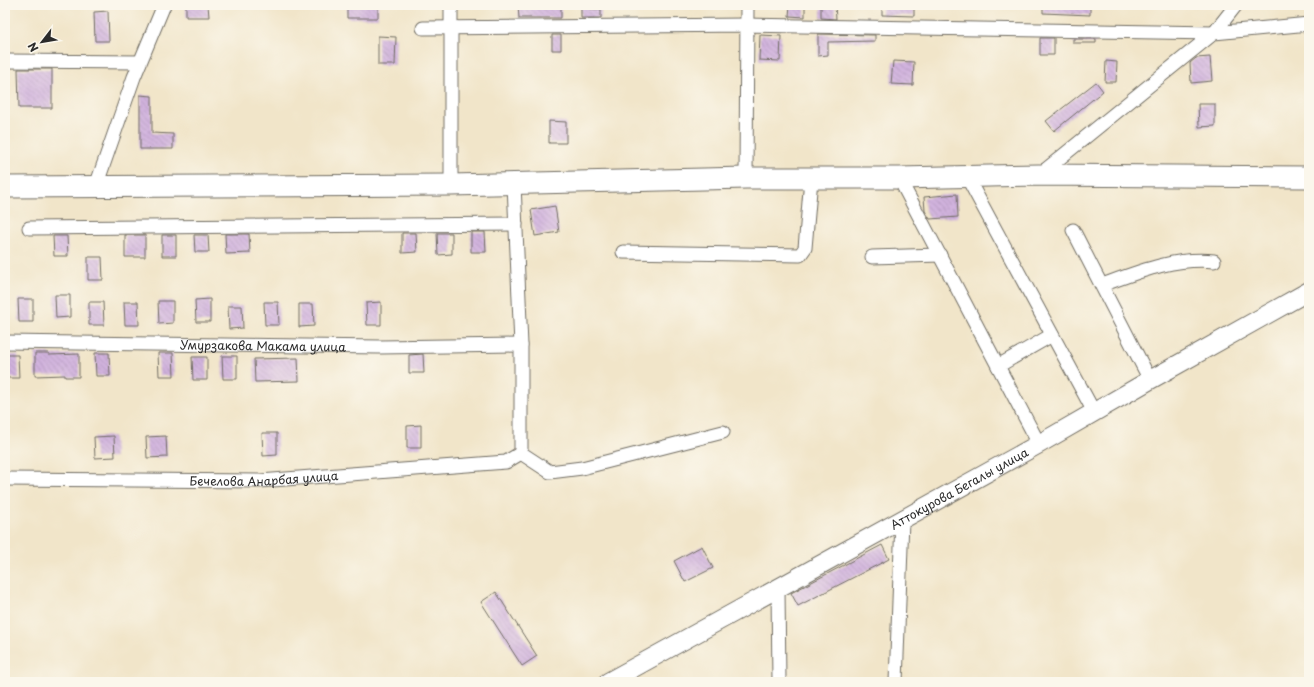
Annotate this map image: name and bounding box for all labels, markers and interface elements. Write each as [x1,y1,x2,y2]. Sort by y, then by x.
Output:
north arrow [22,22,62,62]
text: N [23,39,43,56]
street label: Умурзакова Макама улица [180,335,346,356]
street label: Аттокурова Бегалы улица [887,443,1032,533]
street label: Бечелова Анарбая улица [189,466,339,490]

